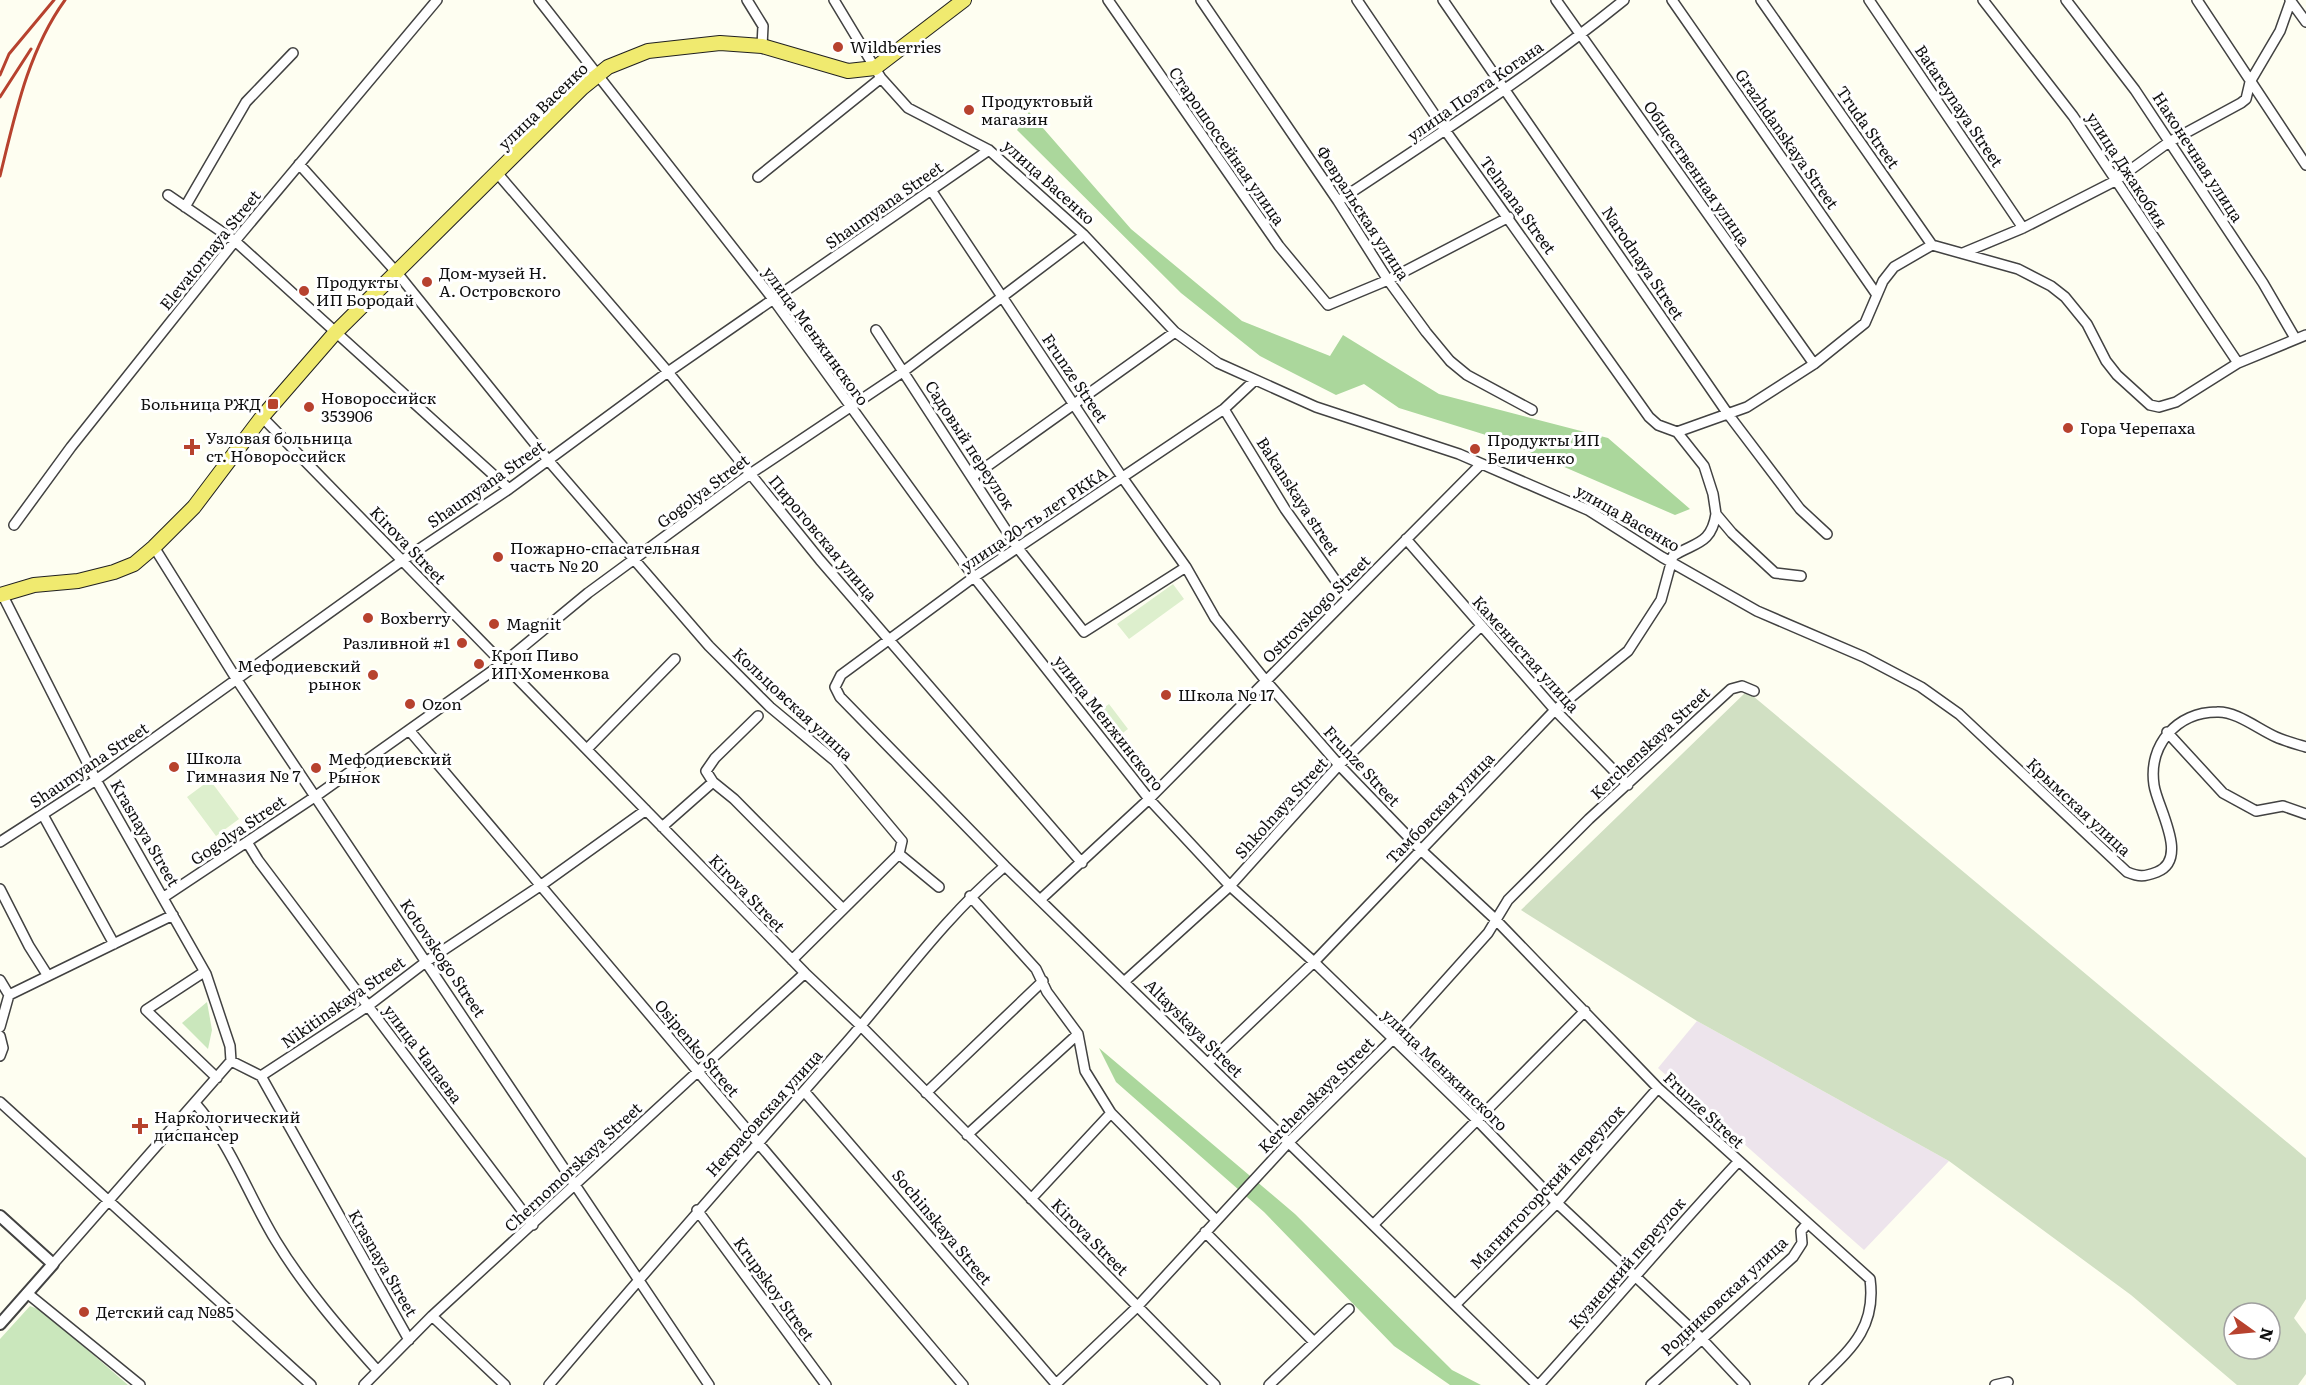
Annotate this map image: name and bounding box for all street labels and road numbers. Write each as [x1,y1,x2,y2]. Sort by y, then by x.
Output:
street label: улица Поэта Когана [1401,34,1548,146]
street label: Batareynaya Street [1910,39,2010,172]
street label: улица Васенко [492,56,593,155]
street label: Старошоссейная улица [1164,61,1292,230]
street label: Grazhdanskaya Street [1730,63,1846,214]
street label: Truda Street [1831,80,1907,173]
street label: Наконечная улица [2148,86,2250,227]
street label: Общественная улица [1639,95,1757,250]
street label: улица Джакобия [2081,107,2174,232]
street label: улица Васенко [998,133,1101,229]
street label: Февральская улица [1311,141,1417,285]
street label: Telmana Street [1475,150,1563,259]
street label: Shaumyana Street [820,154,948,254]
street label: Elevatornaya Street [153,184,266,315]
street label: Narodnaya Street [1597,201,1691,324]
street label: улица Менжинского [758,261,876,410]
street label: Frunze Street [1037,328,1115,427]
street label: Садовый переулок [920,375,1022,514]
street label: Bakanskaya street [1252,432,1346,560]
street label: Shaumyana Street [422,433,550,533]
street label: Gogolya Street [651,447,754,533]
street label: улица 20-ть лет РККА [955,460,1112,576]
street label: Пироговская улица [764,469,884,606]
street label: улица Васенко [1572,477,1685,557]
street label: Kirova Street [365,500,453,589]
street label: Ostrovskogo Street [1256,548,1375,668]
street label: Каменистая улица [1468,589,1586,717]
street label: Кольцовская улица [728,641,859,766]
street label: улица Менжинского [1049,649,1171,796]
street label: Kerchenskaya Street [1584,680,1715,804]
street label: Shaumyana Street [24,715,153,813]
street label: Frunze Street [1319,720,1407,812]
street label: Тамбовская улица [1379,746,1499,869]
street label: Shkolnaya Street [1228,751,1333,863]
street label: Крымская улица [2022,751,2137,861]
street label: Krasnaya Street [105,774,187,891]
street label: Gogolya Street [185,788,290,870]
street label: Kirova Street [704,848,792,937]
street label: Kotovskogo Street [395,893,493,1022]
street label: Nikitinskaya Street [276,949,410,1053]
street label: Altayskaya Street [1140,972,1250,1083]
street label: Osipenko Street [650,993,746,1102]
street label: улица Чапаева [379,999,469,1108]
street label: улица Менжинского [1377,1003,1514,1136]
street label: Kerchenskaya Street [1252,1030,1379,1158]
street label: Некрасовская улица [699,1043,827,1181]
street label: Frunze Street [1659,1065,1751,1153]
street label: Chernomorskaya Street [498,1096,647,1237]
street label: Магнитогорский переулок [1463,1098,1629,1274]
street label: Sochinskaya Street [887,1163,999,1290]
street label: Кузнецкий переулок [1562,1191,1691,1333]
street label: Kirova Street [1047,1192,1135,1281]
street label: Krasnaya Street [343,1204,425,1321]
street label: Родниковская улица [1654,1230,1792,1361]
street label: Krupskoy Street [729,1231,821,1346]

